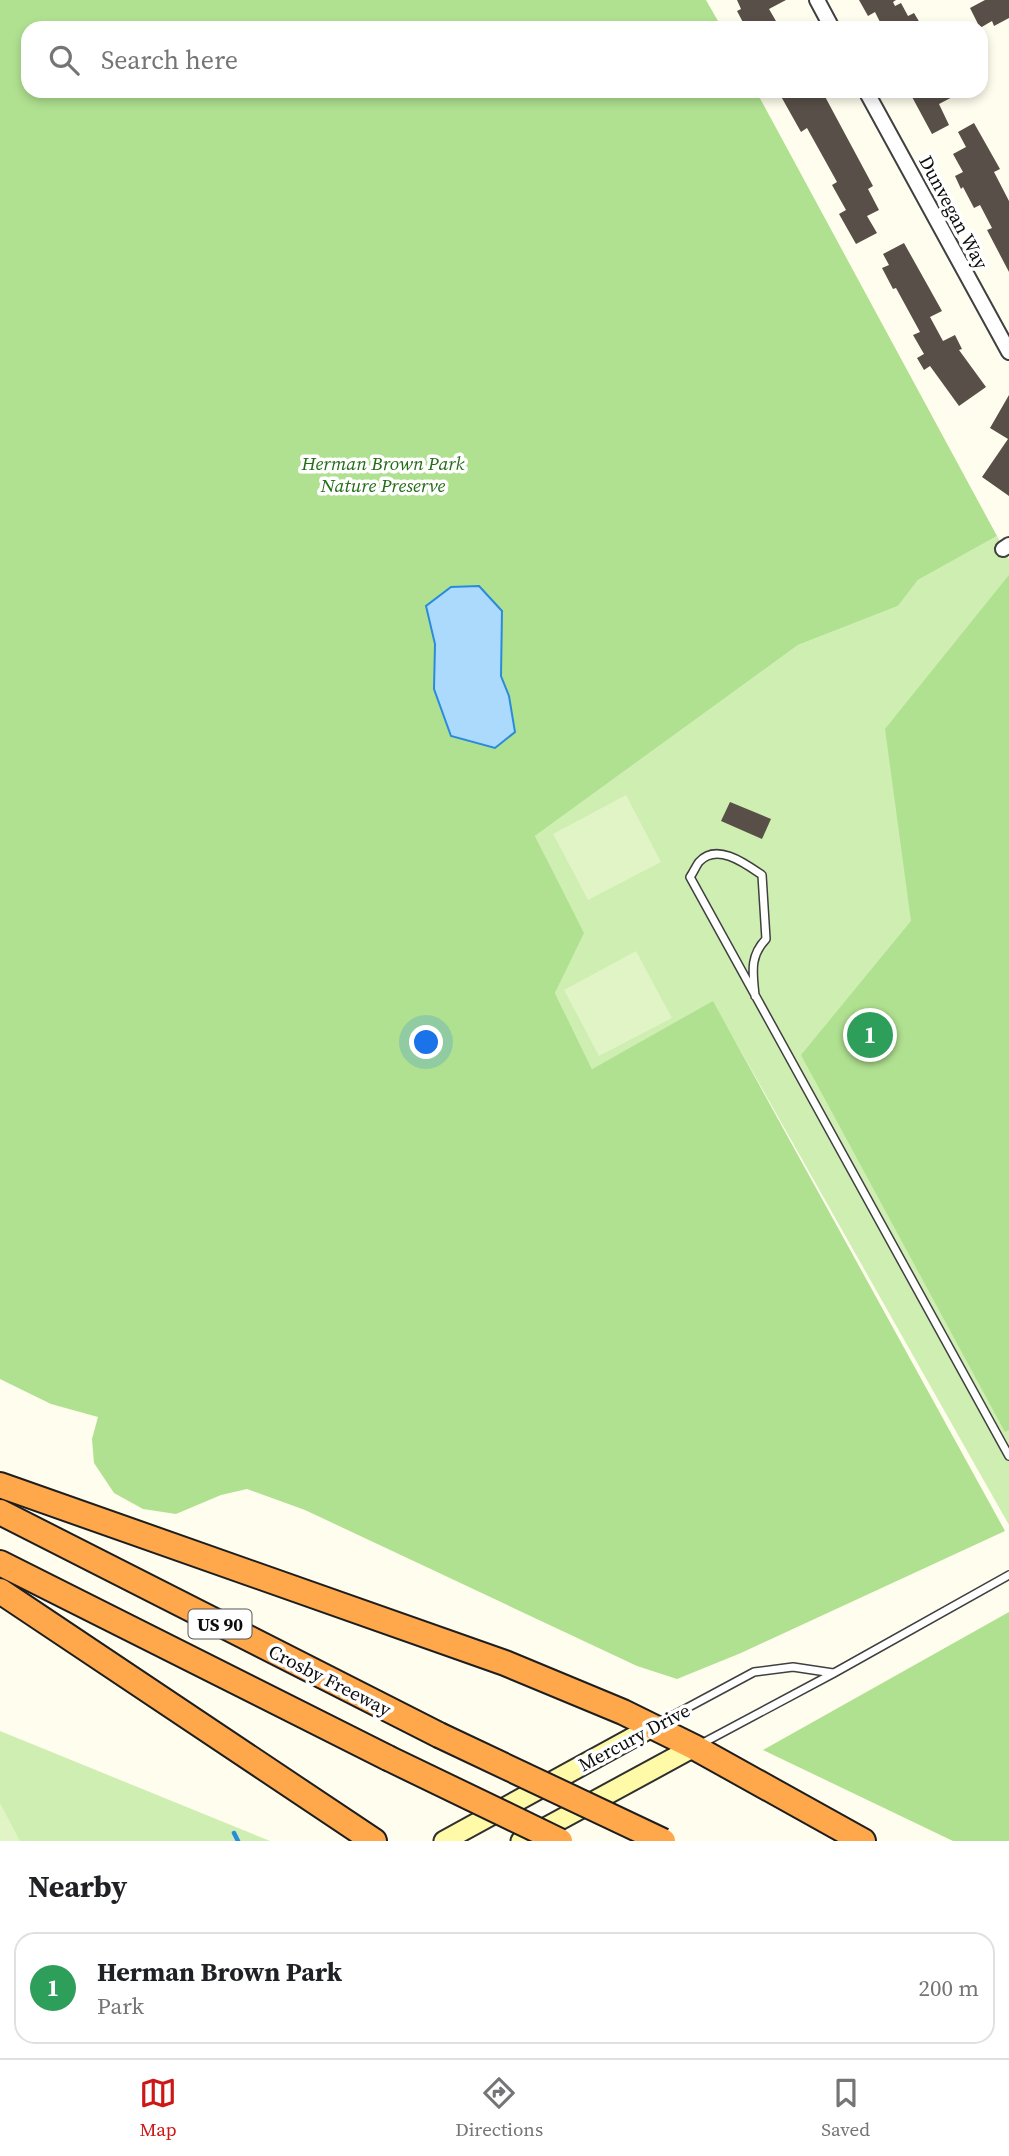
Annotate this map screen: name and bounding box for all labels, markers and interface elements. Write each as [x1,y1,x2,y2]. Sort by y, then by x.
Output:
search box [21,21,988,98]
icon: search [45,41,83,79]
text: Search here [101,42,238,78]
street label: Dunvegan Way [913,151,995,274]
park label: Herman Brown Park Nature Preserve [300,450,465,498]
pin: 1 [847,1009,893,1061]
your location [409,1025,443,1059]
road number: US 90 [188,1610,252,1638]
street label: Crosby Freeway [264,1638,396,1722]
street label: Mercury Drive [574,1697,694,1777]
text: Nearby [28,1866,127,1907]
text: Herman Brown Park [97,1954,342,1990]
text: 1 [47,1972,59,2004]
text: 200 m [918,1972,979,2004]
text: Park [97,1990,144,2022]
tab: Map [139,2074,177,2142]
tab: Directions [455,2074,543,2142]
tab: Saved [821,2074,870,2142]

